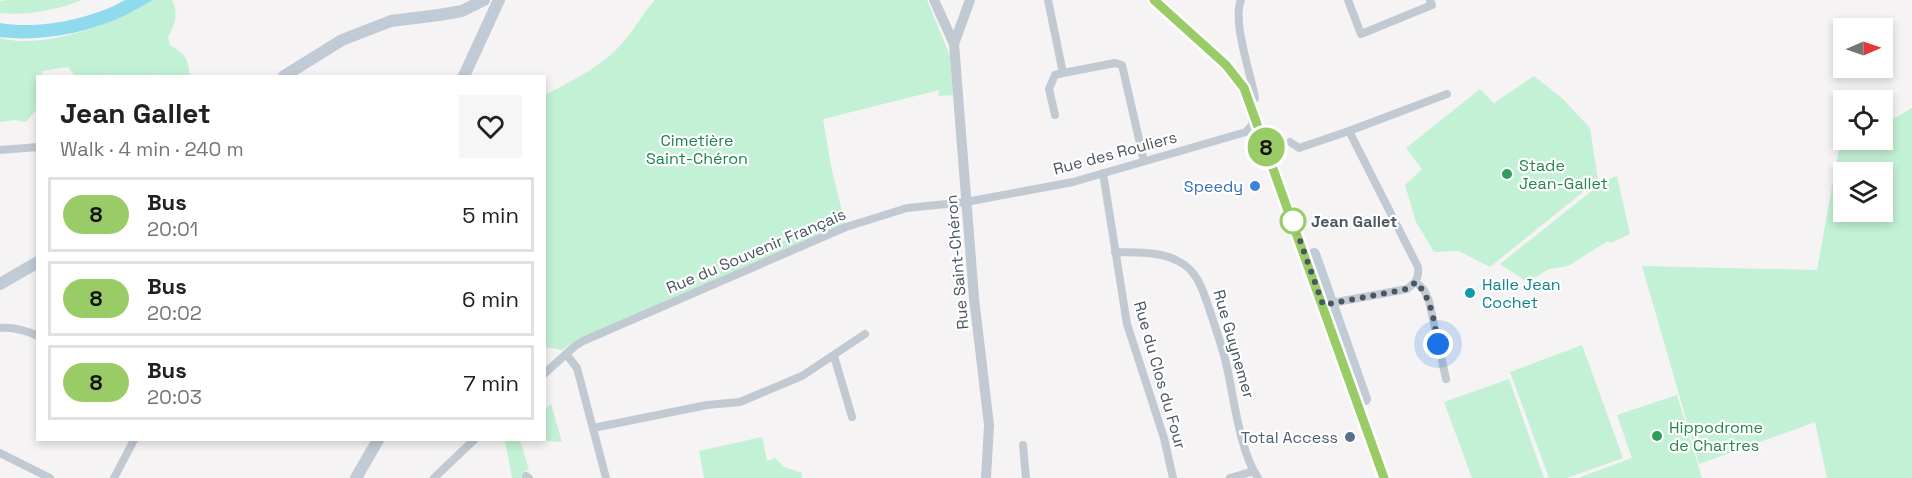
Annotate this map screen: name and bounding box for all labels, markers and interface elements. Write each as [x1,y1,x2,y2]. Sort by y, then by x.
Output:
north arrow [1833,18,1893,78]
map controls [1833,18,1893,222]
button: locate [1833,90,1893,150]
text: Jean Gallet [60,95,211,131]
button: heart [459,95,522,158]
street label: Rue des Rouliers [1051,126,1179,180]
line badge: 8 [1246,128,1286,166]
park label: Cimetière Saint-Chéron [646,130,748,169]
text: 8 [1260,134,1272,161]
text: Walk · 4 min · 240 m [60,136,244,162]
place label: Stade Jean-Gallet [1519,155,1608,194]
button: layers [1833,162,1893,222]
marker: Stade Jean-Gallet [1500,167,1514,181]
place label: Speedy [1184,176,1243,197]
marker: Speedy [1248,179,1262,193]
text: Bus [147,188,187,216]
street label: Rue Saint-Chéron [941,194,973,330]
text: 8 [90,201,102,228]
text: 5 min [462,201,519,229]
street label: Rue du Souvenir Français [663,204,849,298]
marker: Jean Gallet [1280,208,1306,234]
place label: Jean Gallet [1311,211,1397,232]
text: 20:01 [147,216,198,242]
text: Bus [147,272,187,300]
place label: Halle Jean Cochet [1482,274,1561,313]
text: 8 [90,285,102,312]
text: 6 min [462,285,519,313]
marker: Halle Jean Cochet [1463,286,1477,300]
street label: Rue Guynemer [1208,287,1260,401]
street label: Rue du Clos du Four [1129,299,1191,451]
text: 20:02 [147,300,202,326]
your location [1423,329,1453,359]
text: Bus [147,356,187,384]
text: 8 [90,369,102,396]
text: 7 min [463,369,519,397]
text: 20:03 [147,384,202,410]
place label: Hippodrome de Chartres [1669,417,1763,456]
place label: Total Access [1241,427,1338,448]
marker: Hippodrome de Chartres [1650,429,1664,443]
marker: Total Access [1343,430,1357,444]

